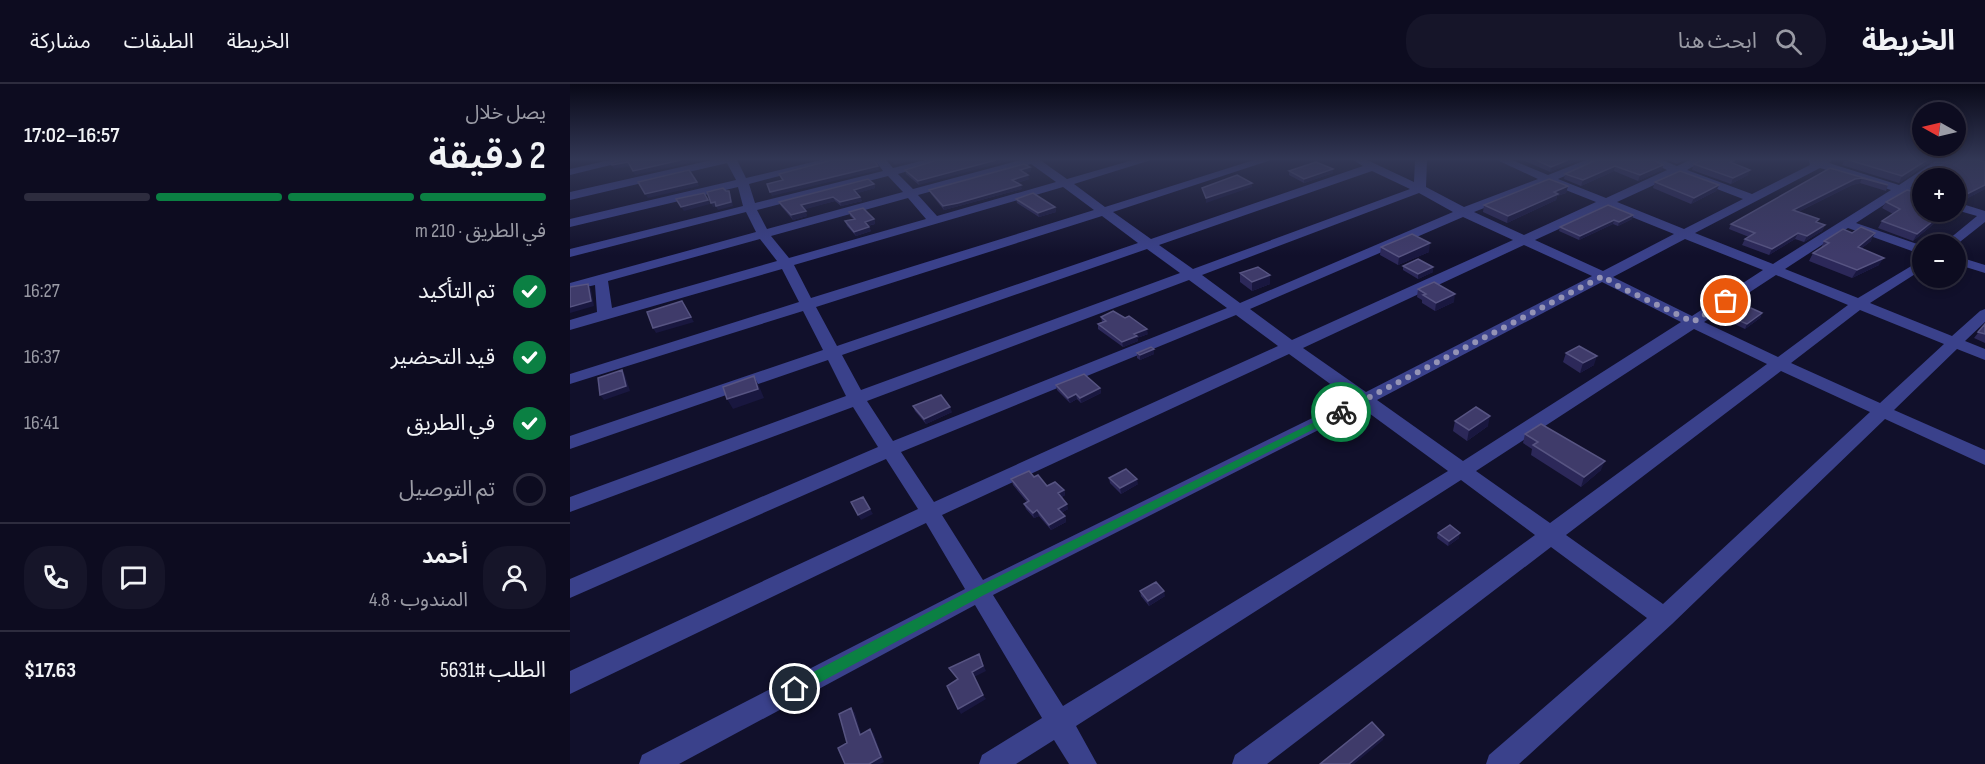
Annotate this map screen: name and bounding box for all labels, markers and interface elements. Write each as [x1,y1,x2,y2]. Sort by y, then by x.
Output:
search box [1406,14,1826,68]
icon: search [1772,25,1805,58]
text: الخريطة [1862,25,1955,58]
text: ابحث هنا [1678,28,1757,55]
text: مشاركة [30,29,91,54]
text: الطبقات [124,29,194,54]
text: الخريطة [227,29,290,54]
text: يصل خلال [466,101,546,125]
north arrow [1912,102,1966,156]
map controls [1912,102,1966,288]
text: 16:57–17:02 [24,122,119,149]
text: 2 دقيقة [429,133,546,180]
button: + [1912,168,1966,222]
text: في الطريق · 210 m [415,219,546,243]
button: − [1912,234,1966,288]
icon: check [513,275,546,308]
pin [1700,275,1751,326]
text: تم التأكيد [418,278,495,305]
text: 16:27 [24,279,60,303]
icon: bag [1709,284,1742,317]
icon: check [513,341,546,374]
text: قيد التحضير [391,344,495,371]
text: 16:37 [24,345,60,369]
courier [1311,382,1371,442]
icon: bike [1325,396,1358,429]
icon: check [513,407,546,440]
text: في الطريق [406,410,495,437]
text: 16:41 [24,411,59,435]
text: تم التوصيل [399,476,495,503]
text: أحمد [422,543,468,570]
button: phone [24,546,87,609]
button: chat [102,546,165,609]
button: person [483,546,546,609]
text: المندوب · 4.8 [369,588,468,612]
text: $17.63 [24,657,76,684]
text: الطلب #5631 [440,657,546,684]
pin [769,663,820,714]
icon: home [778,672,811,705]

